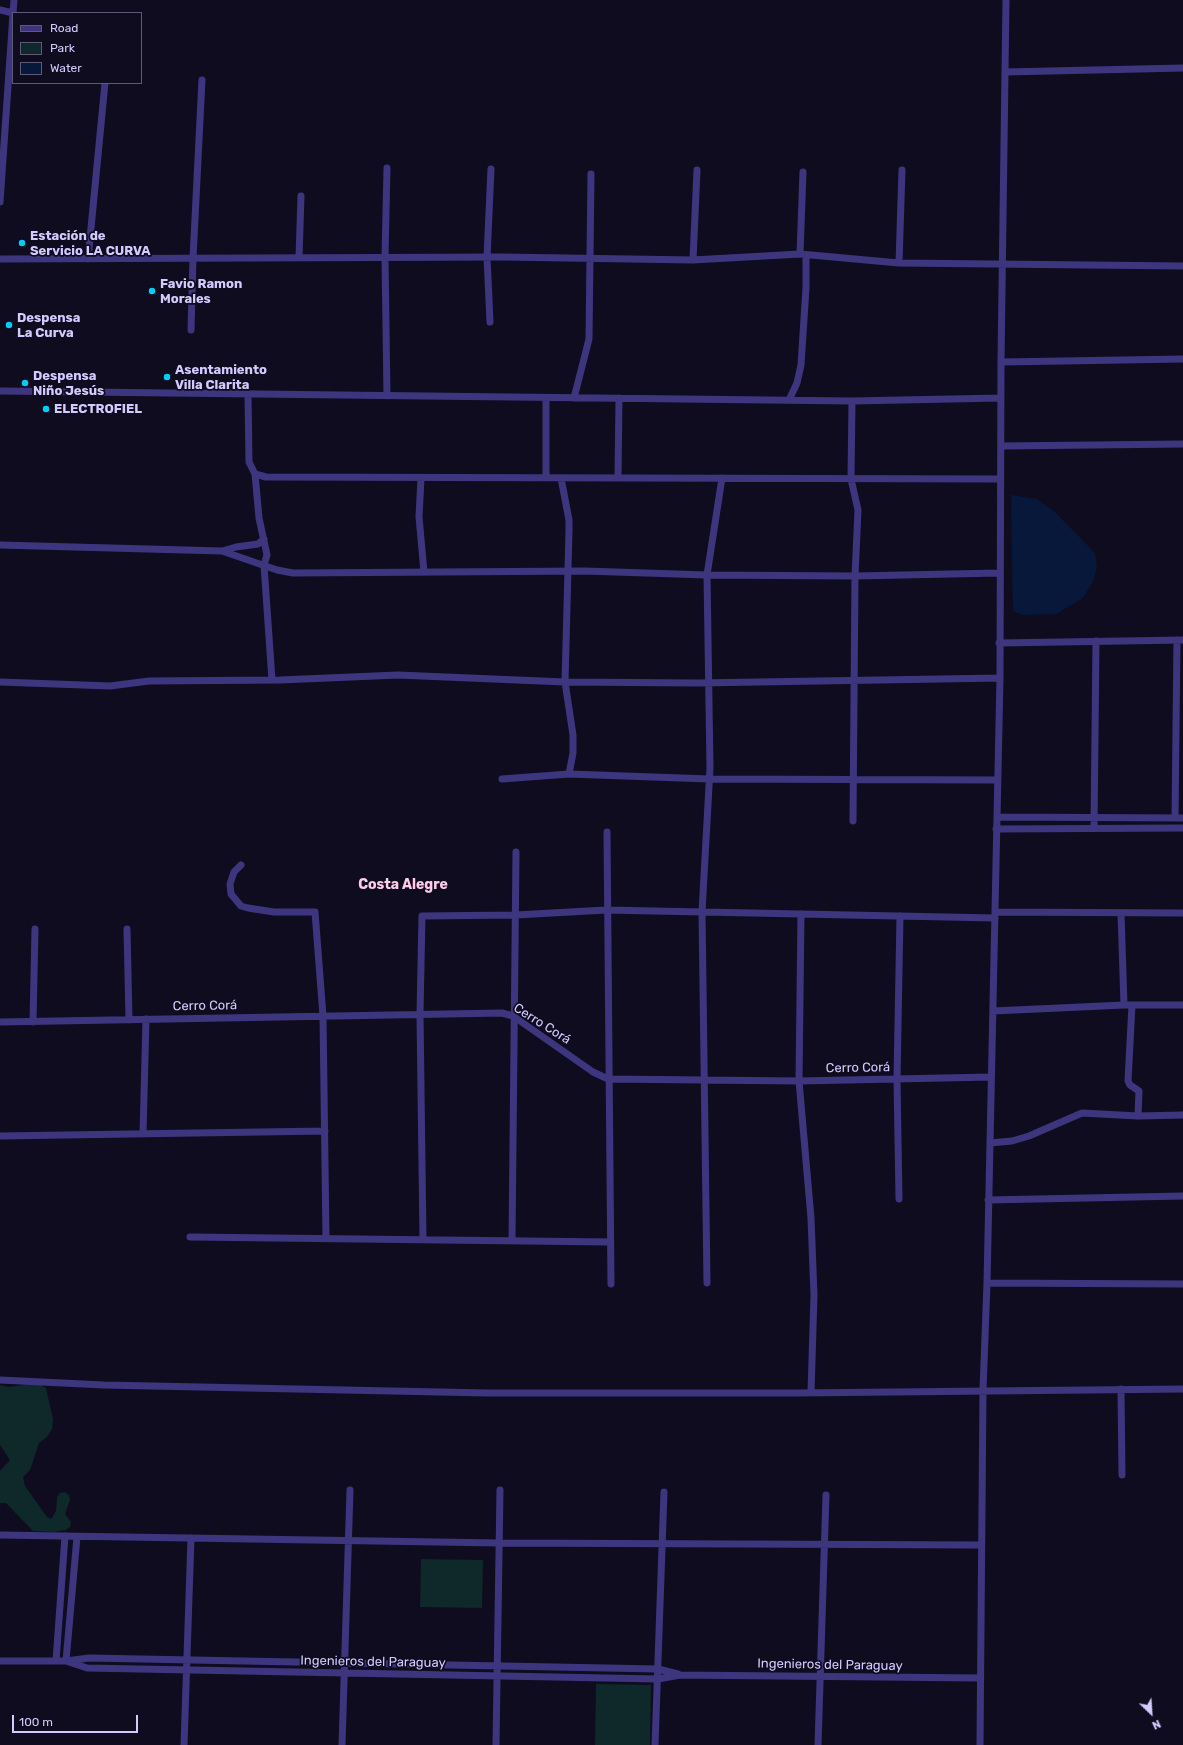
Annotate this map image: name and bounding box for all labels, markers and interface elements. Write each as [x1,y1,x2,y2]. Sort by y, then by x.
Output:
legend [12,12,142,84]
text: Road [50,21,78,35]
text: Park [50,41,75,55]
text: Water [50,61,82,75]
place label: Estación de Servicio LA CURVA [30,228,150,259]
marker: Estación de Servicio LA CURVA [17,238,27,248]
place label: Favio Ramon Morales [160,276,242,307]
marker: Favio Ramon Morales [147,286,157,296]
place label: Despensa La Curva [17,310,80,341]
marker: Despensa La Curva [4,320,14,330]
place label: Asentamiento Villa Clarita [175,362,267,393]
place label: Despensa Niño Jesús [33,368,104,399]
marker: Asentamiento Villa Clarita [162,372,172,382]
marker: Despensa Niño Jesús [20,378,30,388]
place label: ELECTROFIEL [54,401,142,417]
marker: ELECTROFIEL [41,404,51,414]
district label: Costa Alegre [358,877,448,893]
street label: Cerro Corá [173,998,237,1014]
street label: Cerro Corá [511,1000,573,1048]
street label: Cerro Corá [826,1060,890,1076]
street label: Ingenieros del Paraguay [300,1653,446,1671]
street label: Ingenieros del Paraguay [757,1656,903,1674]
north arrow [1131,1693,1171,1733]
scale bar [14,1707,140,1733]
text: 100 m [19,1715,53,1729]
text: N [1150,1717,1163,1732]

